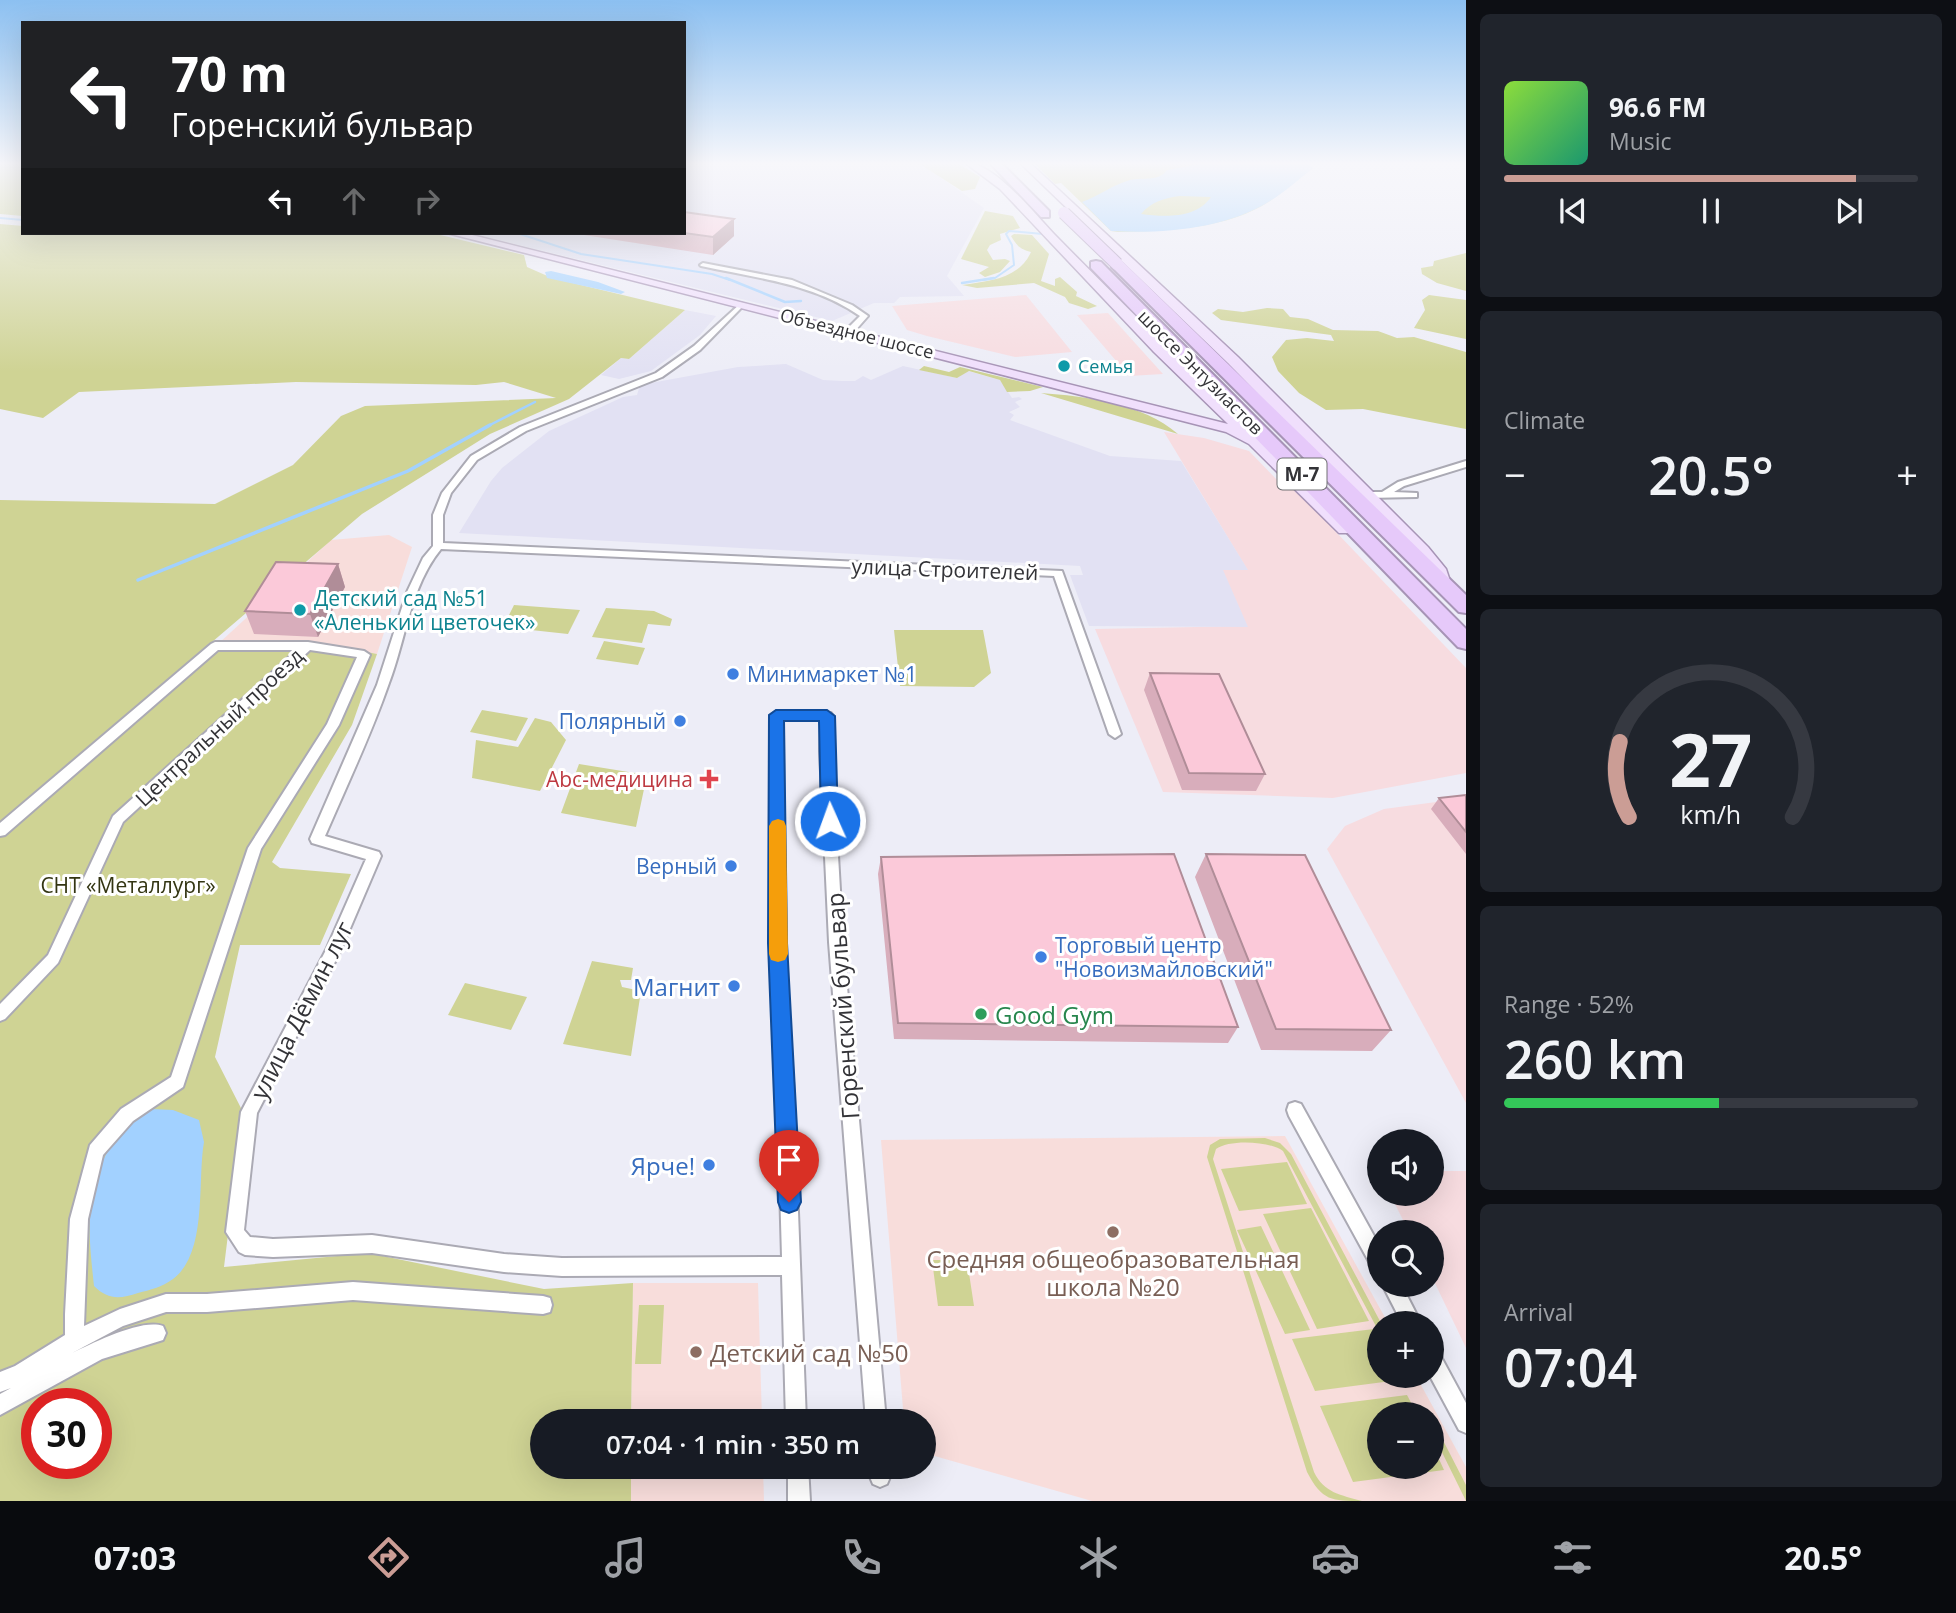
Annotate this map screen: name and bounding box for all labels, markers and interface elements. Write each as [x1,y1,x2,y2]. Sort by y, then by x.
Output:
text: 70 m [171,40,288,106]
icon: left [56,49,147,140]
text: 96.6 FM [1609,89,1707,125]
text: Горенский бульвар [171,103,474,146]
text: Music [1609,125,1672,157]
icon: left [262,182,300,220]
icon: ahead [335,182,373,220]
icon: right [408,182,446,220]
icon: previous [1554,192,1592,230]
icon: pause [1692,192,1730,230]
icon: next [1830,192,1868,230]
street label: Объездное шоссе [778,302,936,364]
street label: шоссе Энтузиастов [1133,304,1269,440]
place label: Семья [1078,354,1133,378]
marker: Семья [1056,358,1072,374]
text: Climate [1504,404,1585,436]
text: 20.5° [1648,439,1774,510]
text: − [1504,448,1526,500]
text: + [1896,448,1918,500]
road number: М-7 [1278,458,1326,489]
street label: улица Строителей [851,552,1039,586]
place label: Детский сад №51 «Аленький цветочек» [314,584,535,636]
marker: Детский сад №51 «Аленький цветочек» [292,602,308,618]
street label: Центральный проезд [129,642,309,812]
place label: Минимаркет №1 [747,660,917,688]
marker: Минимаркет №1 [725,666,741,682]
place label: Полярный [559,707,666,735]
text: 27 [1669,709,1753,808]
marker: Полярный [672,713,688,729]
place label: Abc-медицина [546,765,693,793]
marker: Abc-медицина [699,769,719,789]
position arrow [793,784,867,858]
text: km/h [1681,796,1741,830]
place label: Верный [636,852,717,880]
marker: Верный [723,858,739,874]
park label: СНТ «Металлург» [40,871,216,899]
street label: Горенский бульвар [818,892,866,1120]
street label: улица Дёмин луг [242,915,360,1105]
place label: Торговый центр "Новоизмайловский" [1055,931,1273,983]
marker: Торговый центр "Новоизмайловский" [1033,949,1049,965]
place label: Магнит [633,970,720,1003]
marker: Магнит [726,978,742,994]
text: Range · 52% [1504,988,1634,1020]
place label: Good Gym [995,998,1114,1031]
marker: Good Gym [973,1006,989,1022]
text: 260 km [1504,1023,1686,1094]
map controls [1367,1129,1444,1479]
button: sound [1367,1129,1444,1206]
pin [759,1130,819,1202]
icon: arrive [770,1141,808,1179]
place label: Ярче! [631,1149,695,1182]
marker: Ярче! [701,1157,717,1173]
button: search [1367,1220,1444,1297]
marker: Средняя общеобразовательная школа №20 [1105,1224,1121,1240]
place label: Средняя общеобразовательная школа №20 [926,1242,1300,1303]
text: Arrival [1504,1296,1573,1328]
button: + [1367,1311,1444,1388]
text: 07:04 [1504,1331,1637,1402]
place label: Детский сад №50 [710,1336,909,1369]
marker: Детский сад №50 [688,1344,704,1360]
speed limit sign: 30 [21,1388,112,1479]
button: − [1367,1402,1444,1479]
text: 07:04 · 1 min · 350 m [606,1426,860,1462]
icon: directions [364,1533,413,1582]
icon: music [601,1533,650,1582]
icon: phone [837,1533,886,1582]
icon: climate [1074,1533,1123,1582]
icon: car [1311,1533,1360,1582]
icon: filters [1548,1533,1597,1582]
text: 07:03 [94,1536,176,1579]
text: 20.5° [1784,1536,1862,1579]

